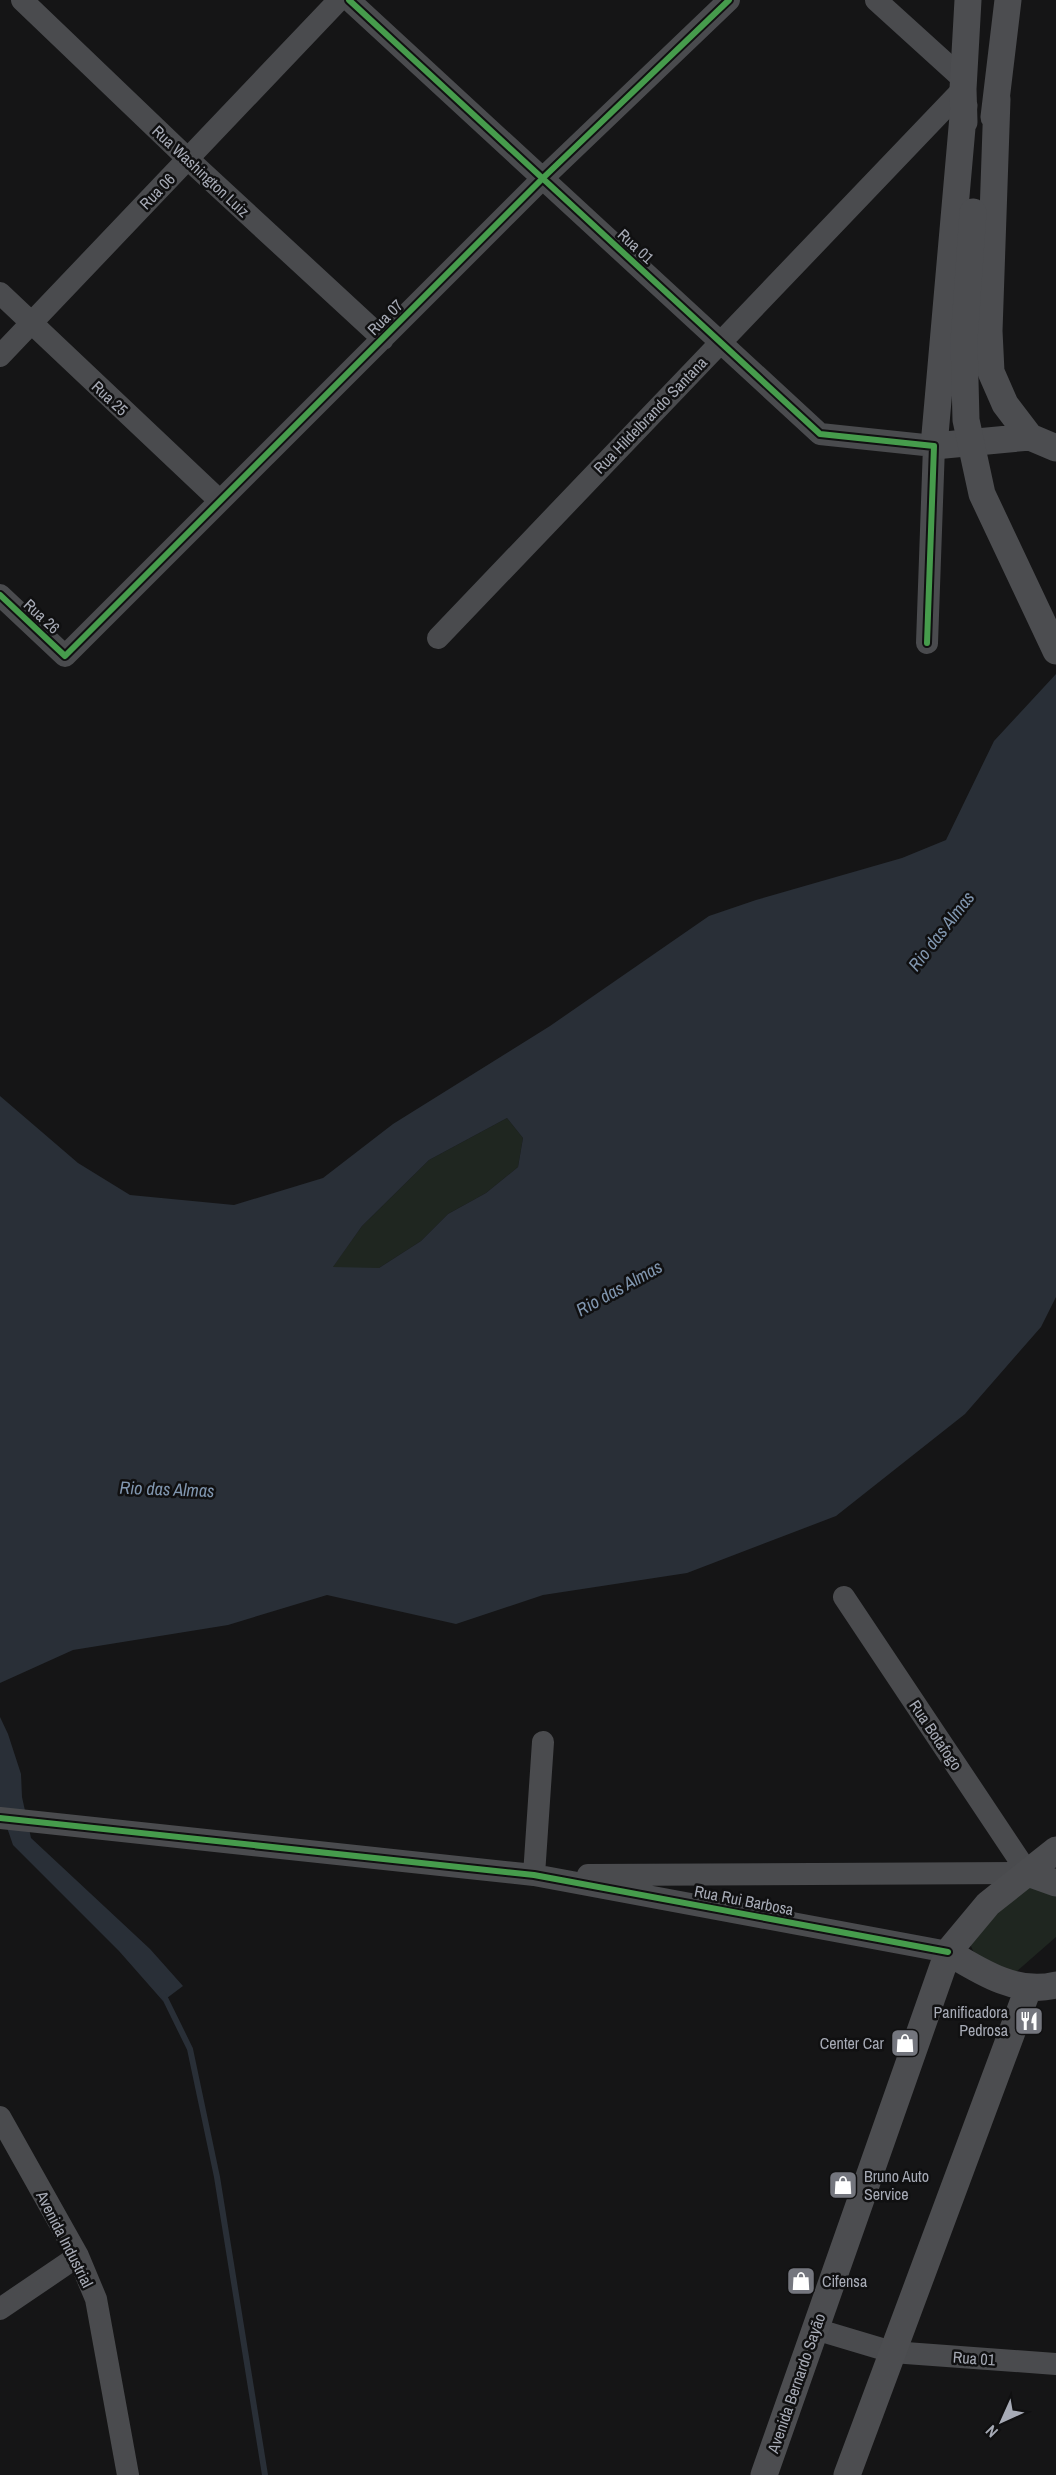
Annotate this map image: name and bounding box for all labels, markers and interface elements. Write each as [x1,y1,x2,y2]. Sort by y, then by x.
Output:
street label: Rua Washington Luiz [148,120,255,222]
street label: Rua 06 [134,168,180,214]
street label: Rua 01 [613,224,659,269]
street label: Rua 07 [362,294,408,340]
street label: Rua Hildelbrando Santana [588,351,712,478]
street label: Rua 25 [87,376,133,420]
street label: Rua 26 [19,594,65,638]
water label: Rio das Almas [902,886,980,976]
water label: Rio das Almas [571,1254,667,1322]
water label: Rio das Almas [119,1475,215,1503]
street label: Rua Botafogo [904,1696,968,1774]
street label: Rua Rui Barbosa [693,1880,796,1921]
place label: Panificadora Pedrosa [934,2001,1009,2041]
restaurant icon: Panificadora Pedrosa [1013,2005,1045,2037]
shop icon: Center Car [889,2027,921,2059]
place label: Center Car [820,2032,885,2054]
place label: Bruno Auto Service [864,2165,929,2205]
shop icon: Bruno Auto Service [827,2169,859,2201]
street label: Avenida Industrial [31,2186,99,2291]
shop icon: Cifensa [785,2265,817,2297]
place label: Cifensa [822,2270,868,2292]
street label: Avenida Bernardo Sayão [761,2310,830,2457]
street label: Rua 01 [952,2346,997,2370]
north arrow [972,2391,1032,2451]
text: N [980,2420,1003,2443]

